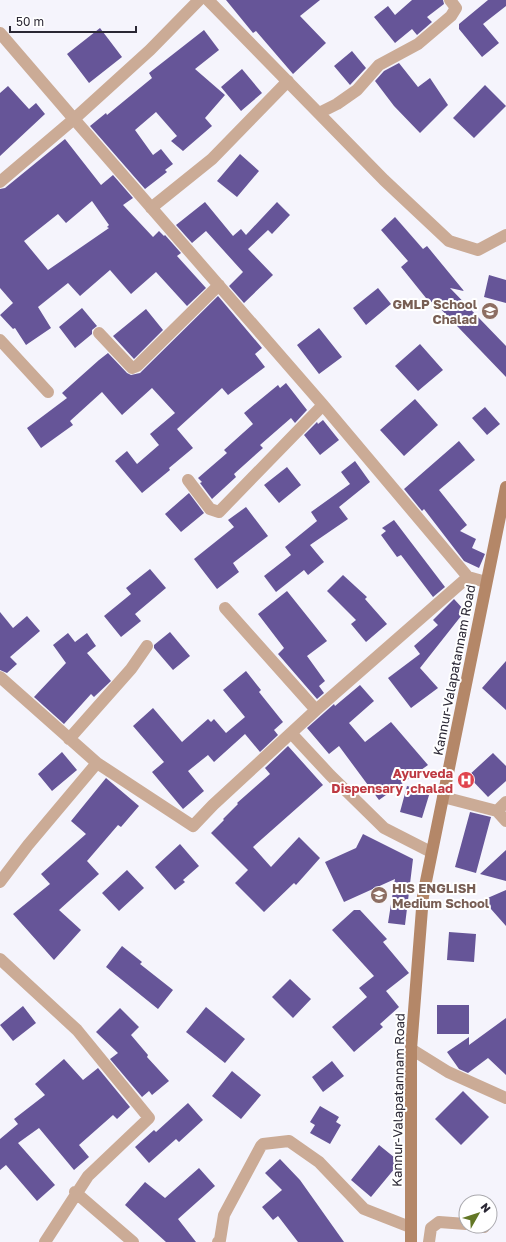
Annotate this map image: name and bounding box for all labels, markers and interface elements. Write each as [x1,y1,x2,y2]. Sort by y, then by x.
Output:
scale bar [10,8,136,34]
text: 50 m [16,14,44,29]
place label: GMLP School Chalad [392,296,478,327]
school or university icon: GMLP School Chalad [480,301,500,321]
street label: Kannur-Valapatannam Road [430,583,478,757]
place label: Ayurveda Dispensary ,chalad [331,765,453,796]
hospital icon: Ayurveda Dispensary ,chalad [456,770,476,790]
place label: HIS ENGLISH Medium School [392,880,490,911]
school or university icon: HIS ENGLISH Medium School [369,885,389,905]
street label: Kannur-Valapatannam Road [388,1013,408,1187]
north arrow [458,1194,498,1234]
text: N [478,1200,494,1215]

